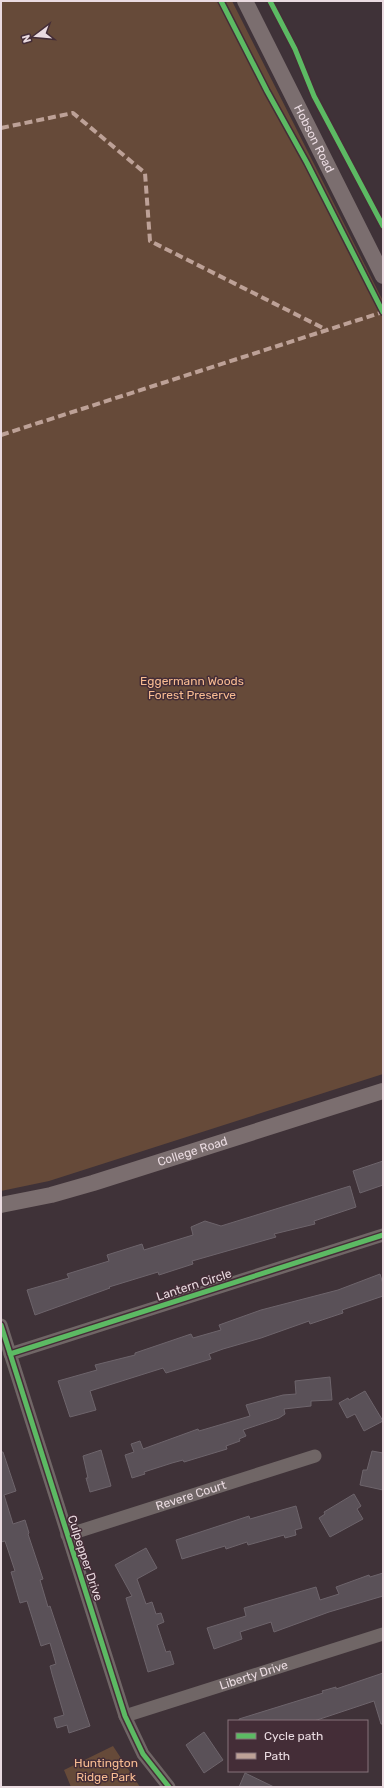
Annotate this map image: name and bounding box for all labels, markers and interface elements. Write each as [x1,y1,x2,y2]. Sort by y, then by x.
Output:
north arrow [16,16,56,56]
text: N [20,33,34,44]
street label: Hobson Road [291,102,337,175]
park label: Eggermann Woods Forest Preserve [140,674,244,702]
street label: College Road [156,1134,229,1169]
street label: Lantern Circle [155,1266,234,1304]
street label: Revere Court [154,1478,228,1513]
street label: Culpepper Drive [65,1513,106,1603]
street label: Liberty Drive [218,1658,290,1693]
legend [228,1720,368,1772]
text: Cycle path [264,1729,323,1743]
text: Path [264,1749,290,1763]
park label: Huntington Ridge Park [74,1756,138,1784]

